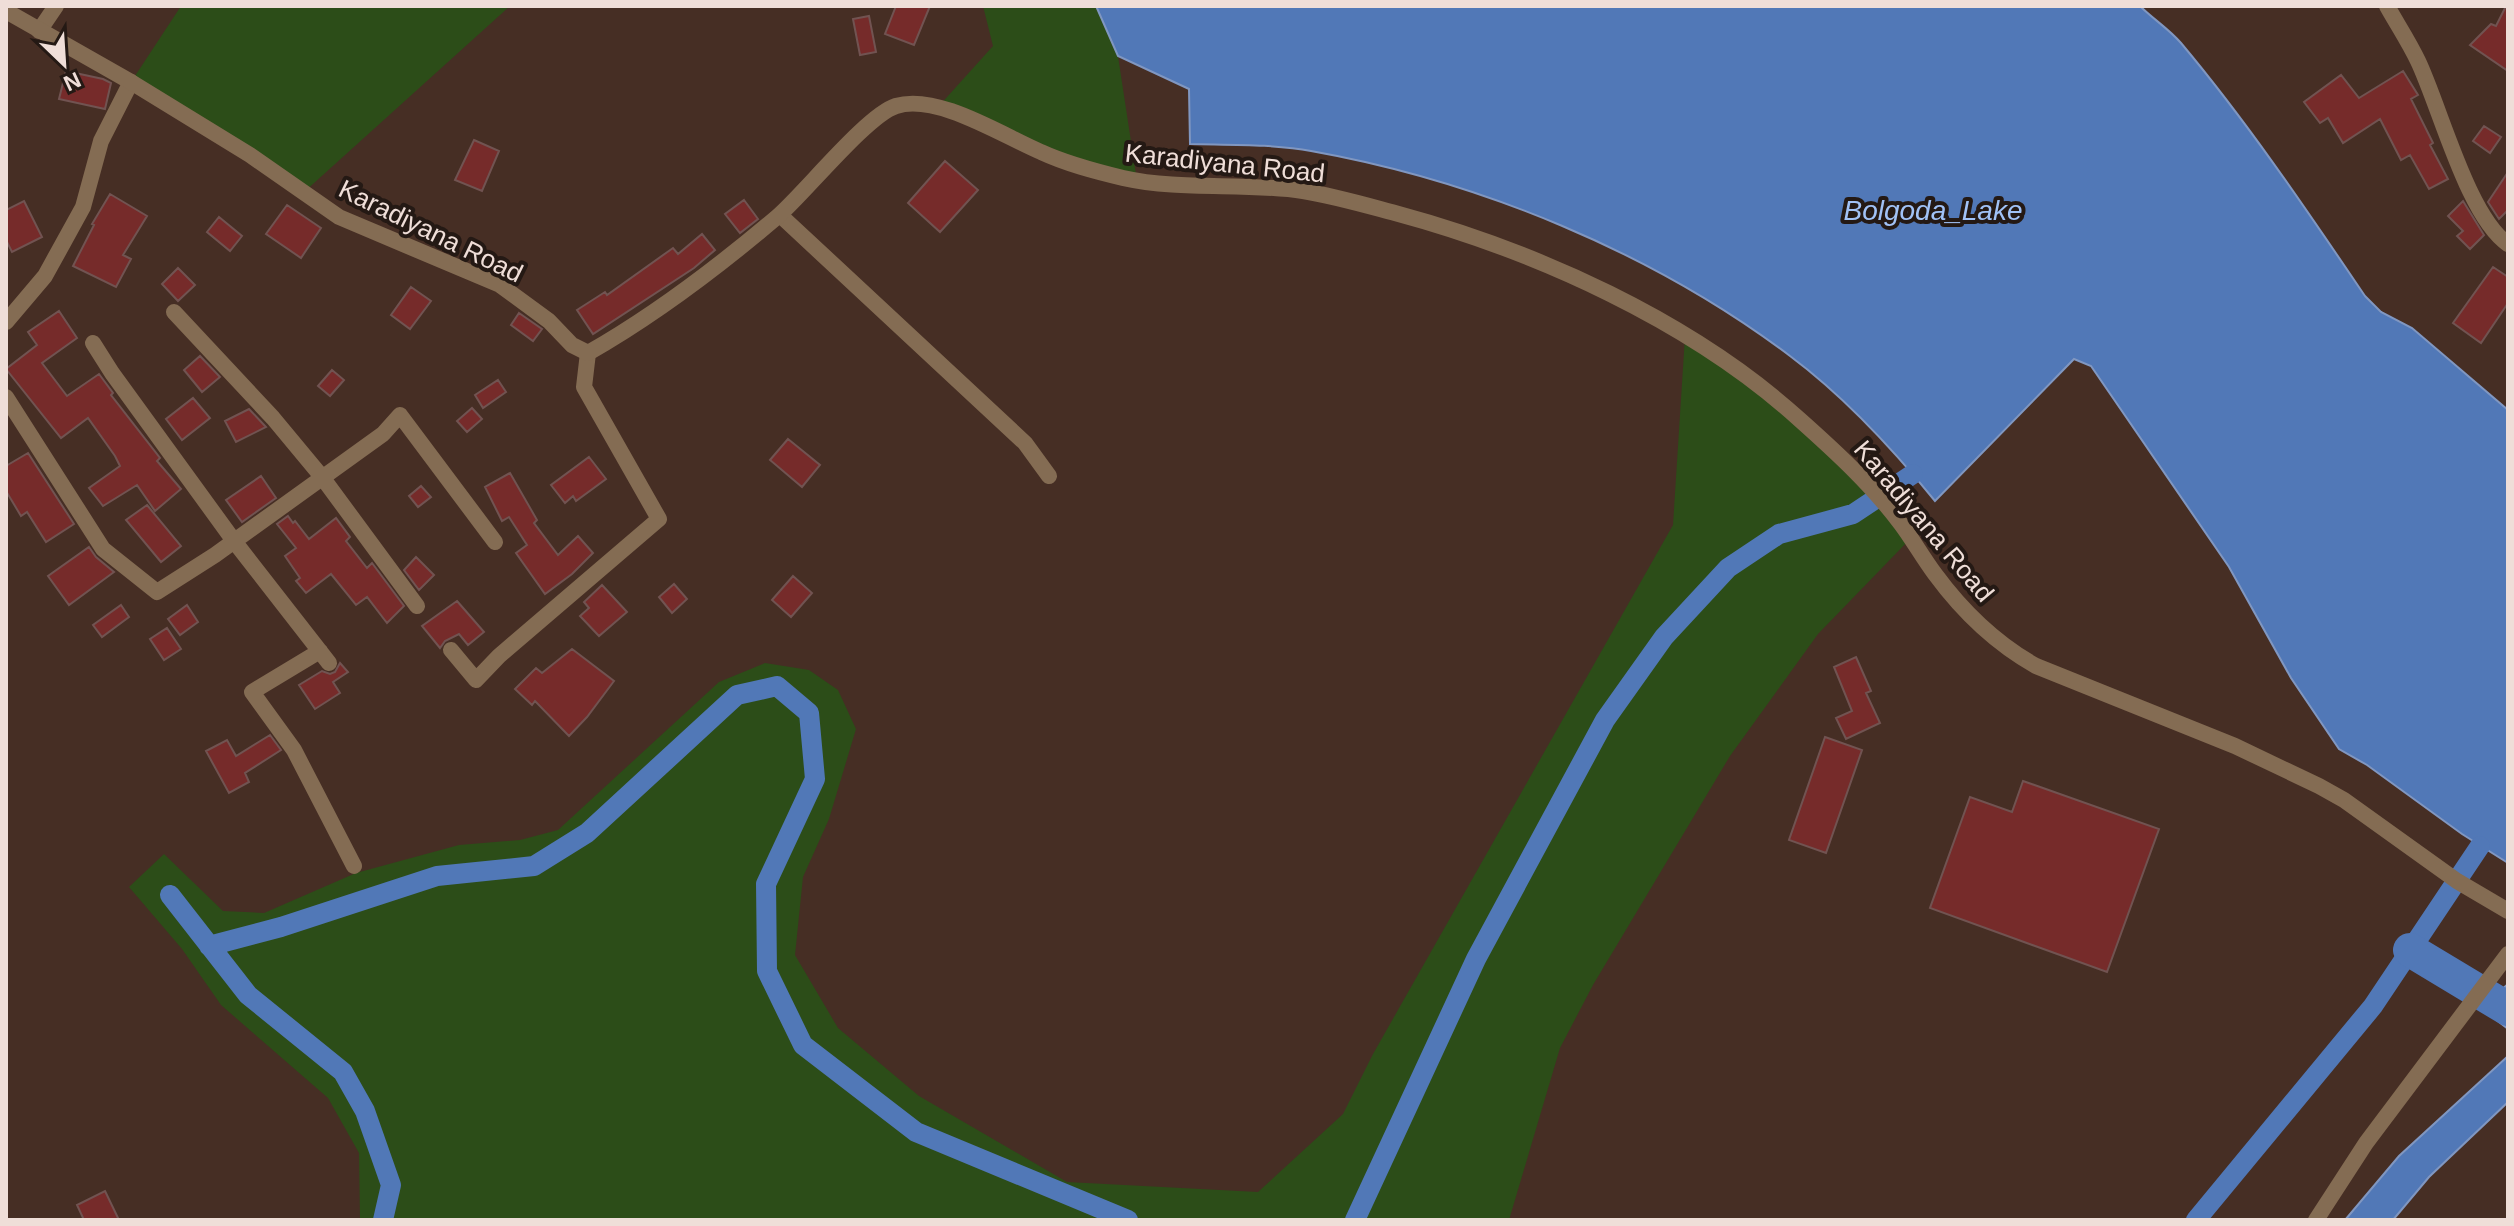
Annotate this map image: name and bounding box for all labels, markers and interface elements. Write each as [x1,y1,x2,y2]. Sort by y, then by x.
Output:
north arrow [24,24,104,104]
text: N [60,67,85,96]
street label: Karadiyana Road [1124,138,1326,188]
street label: Karadiyana Road [334,173,528,289]
water label: Bolgoda_Lake [1843,195,2023,226]
street label: Karadiyana Road [1848,434,2000,608]

